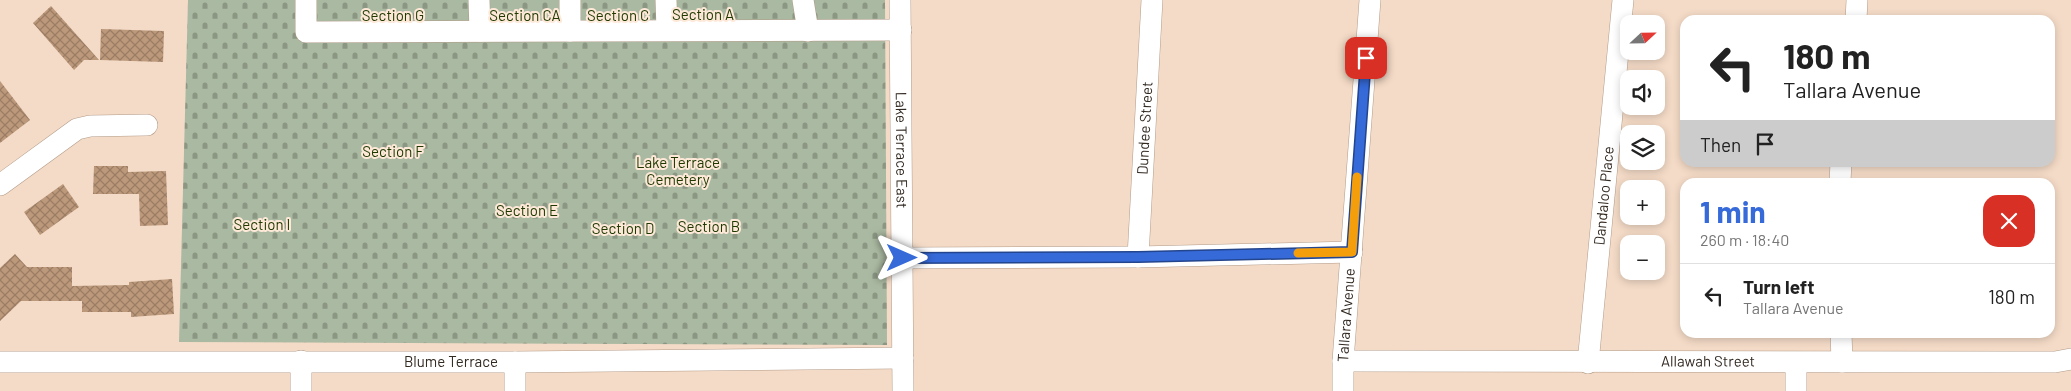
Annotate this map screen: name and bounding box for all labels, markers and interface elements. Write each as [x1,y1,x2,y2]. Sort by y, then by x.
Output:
park label: Section A [672,5,734,23]
park label: Section G [362,6,424,24]
park label: Section CA [489,6,561,24]
park label: Section C [587,6,649,24]
north arrow [1620,15,1665,60]
map controls [1620,15,1665,280]
text: 180 m [1783,34,1871,76]
icon: left [1700,35,1765,100]
pin [1345,37,1387,79]
icon: arrive [1352,44,1380,72]
button: sound [1620,70,1665,115]
text: Tallara Avenue [1783,76,1921,102]
street label: Dundee Street [1132,81,1156,175]
street label: Lake Terrace East [893,92,912,208]
button: layers [1620,125,1665,170]
icon: arrive [1751,130,1779,158]
text: Then [1700,133,1741,156]
park label: Section F [362,142,424,160]
street label: Dandaloo Place [1589,145,1617,246]
park label: Lake Terrace Cemetery [636,153,720,188]
button: + [1620,180,1665,225]
text: 1 min [1700,193,1766,229]
button: close [1983,195,2035,247]
park label: Section E [496,201,558,219]
park label: Section I [234,215,291,233]
park label: Section B [678,217,740,235]
park label: Section D [592,219,654,237]
text: 260 m · 18:40 [1700,230,1789,249]
position arrow [875,231,927,283]
button: − [1620,235,1665,280]
street label: Tallara Avenue [1333,267,1358,363]
text: Turn left [1743,275,1814,298]
icon: left [1700,282,1728,310]
text: 180 m [1988,285,2035,308]
text: Tallara Avenue [1743,298,1844,317]
street label: Allawah Street [1661,351,1755,370]
street label: Blume Terrace [404,352,498,370]

